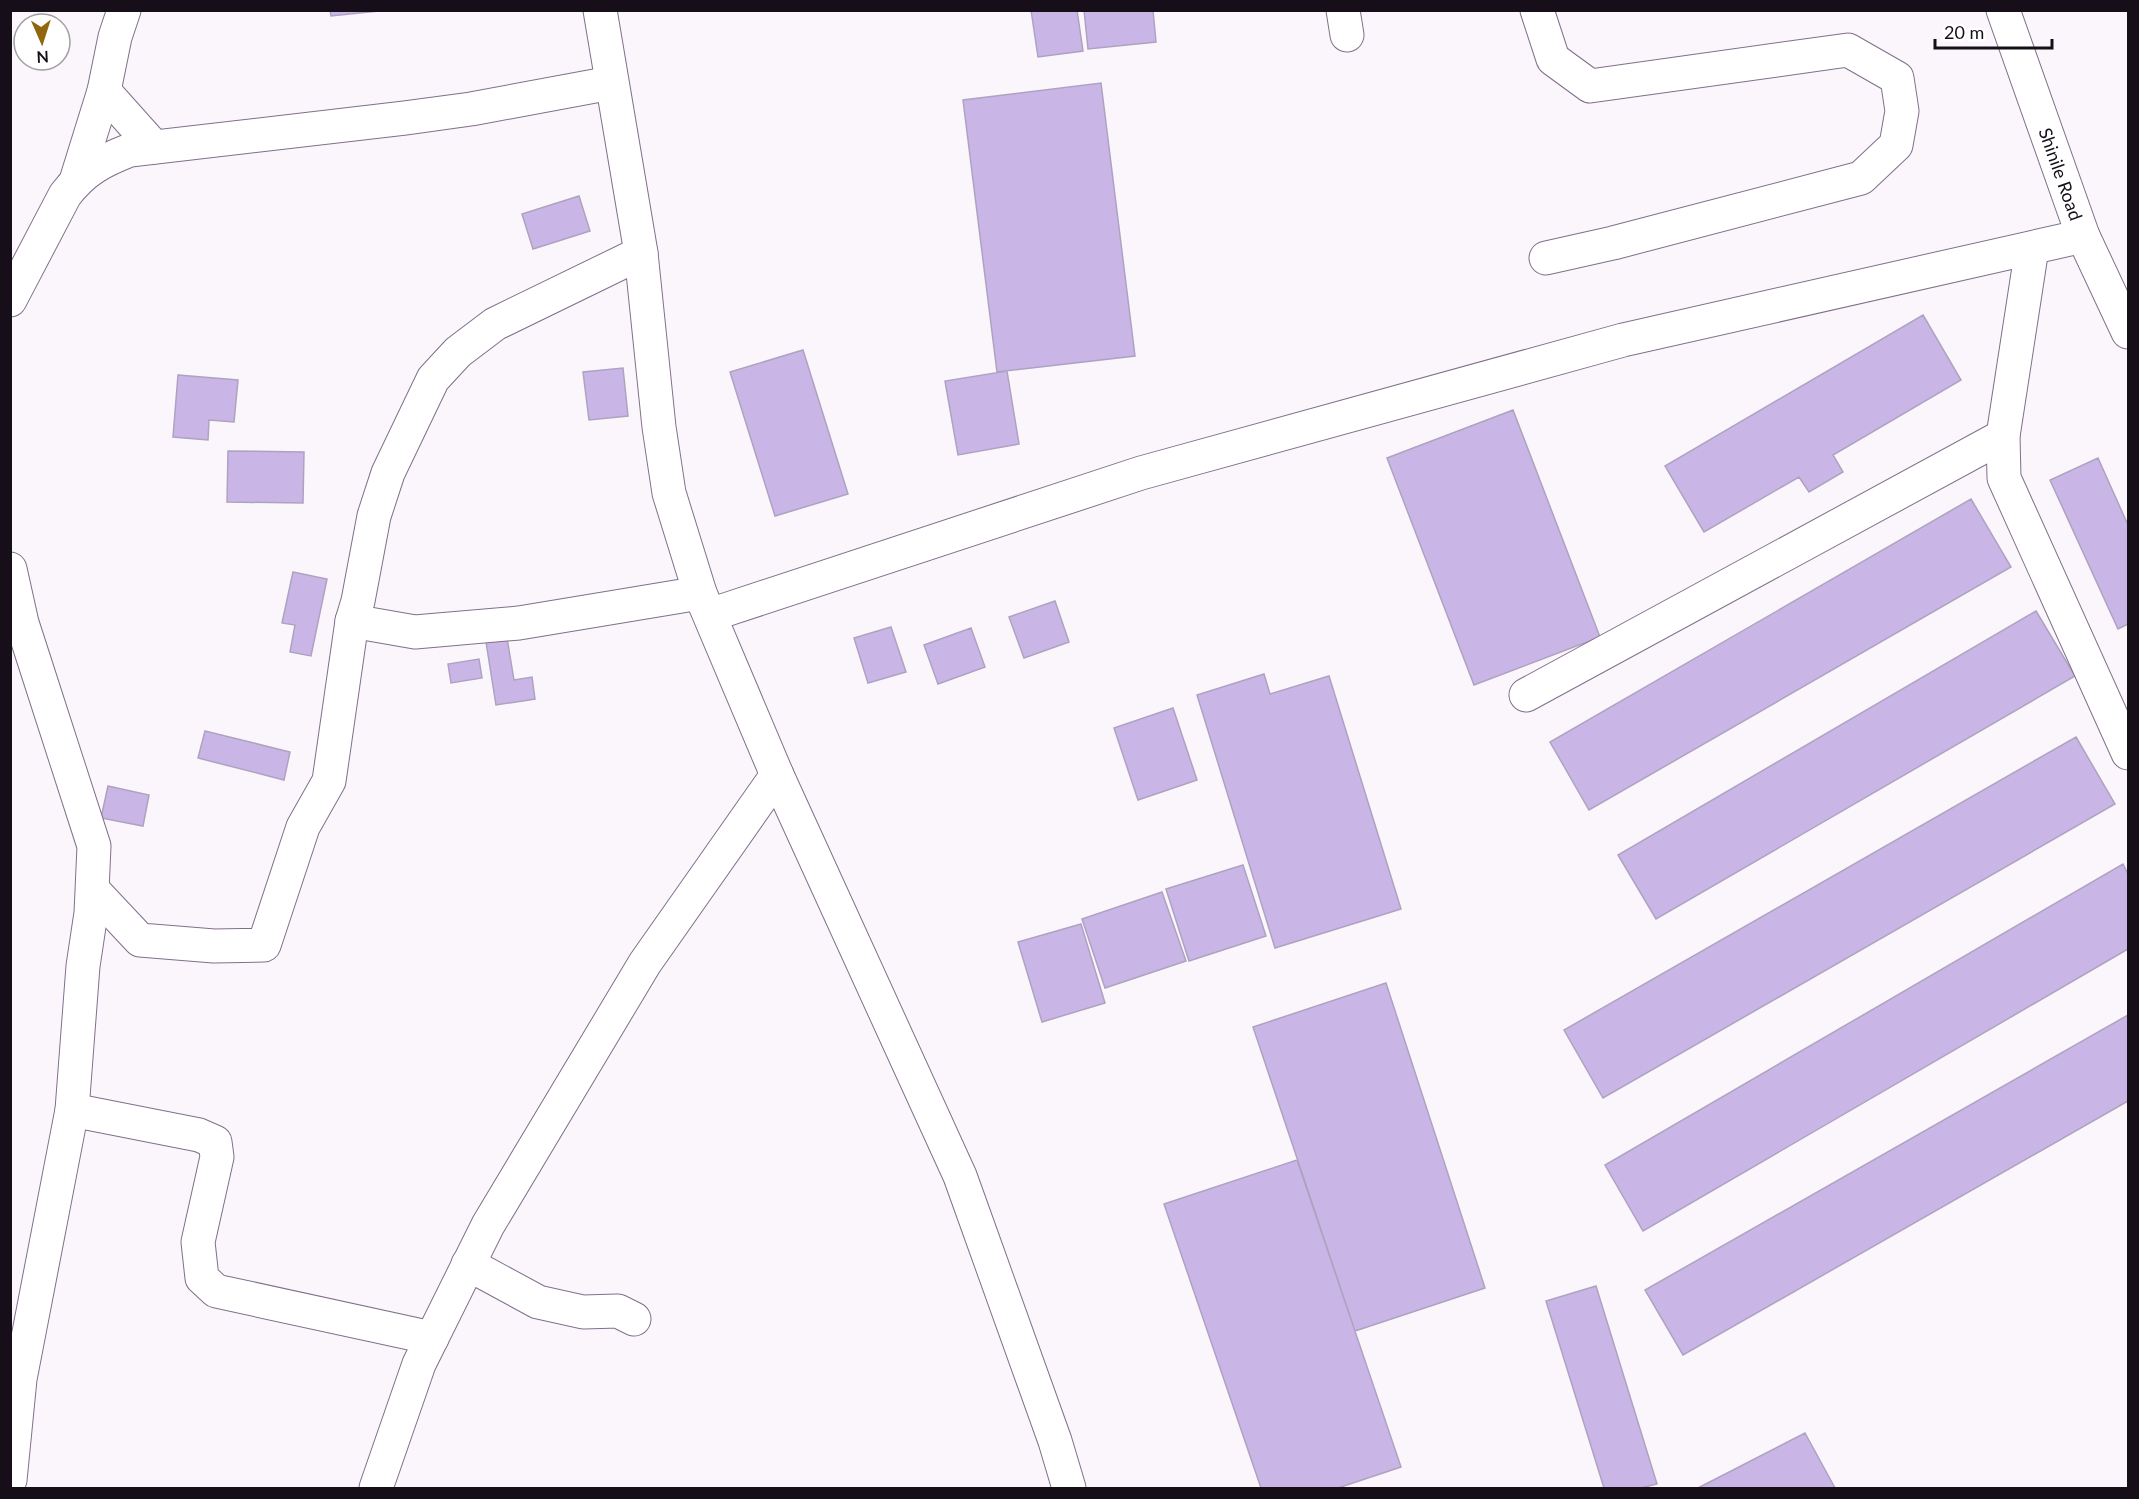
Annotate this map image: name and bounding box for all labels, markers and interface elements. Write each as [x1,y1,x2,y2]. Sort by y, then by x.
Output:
north arrow [12,12,72,72]
scale bar [1935,12,2052,50]
text: 20 m [1944,21,1984,43]
text: N [36,48,49,67]
street label: Shinile Road [2035,125,2088,223]

